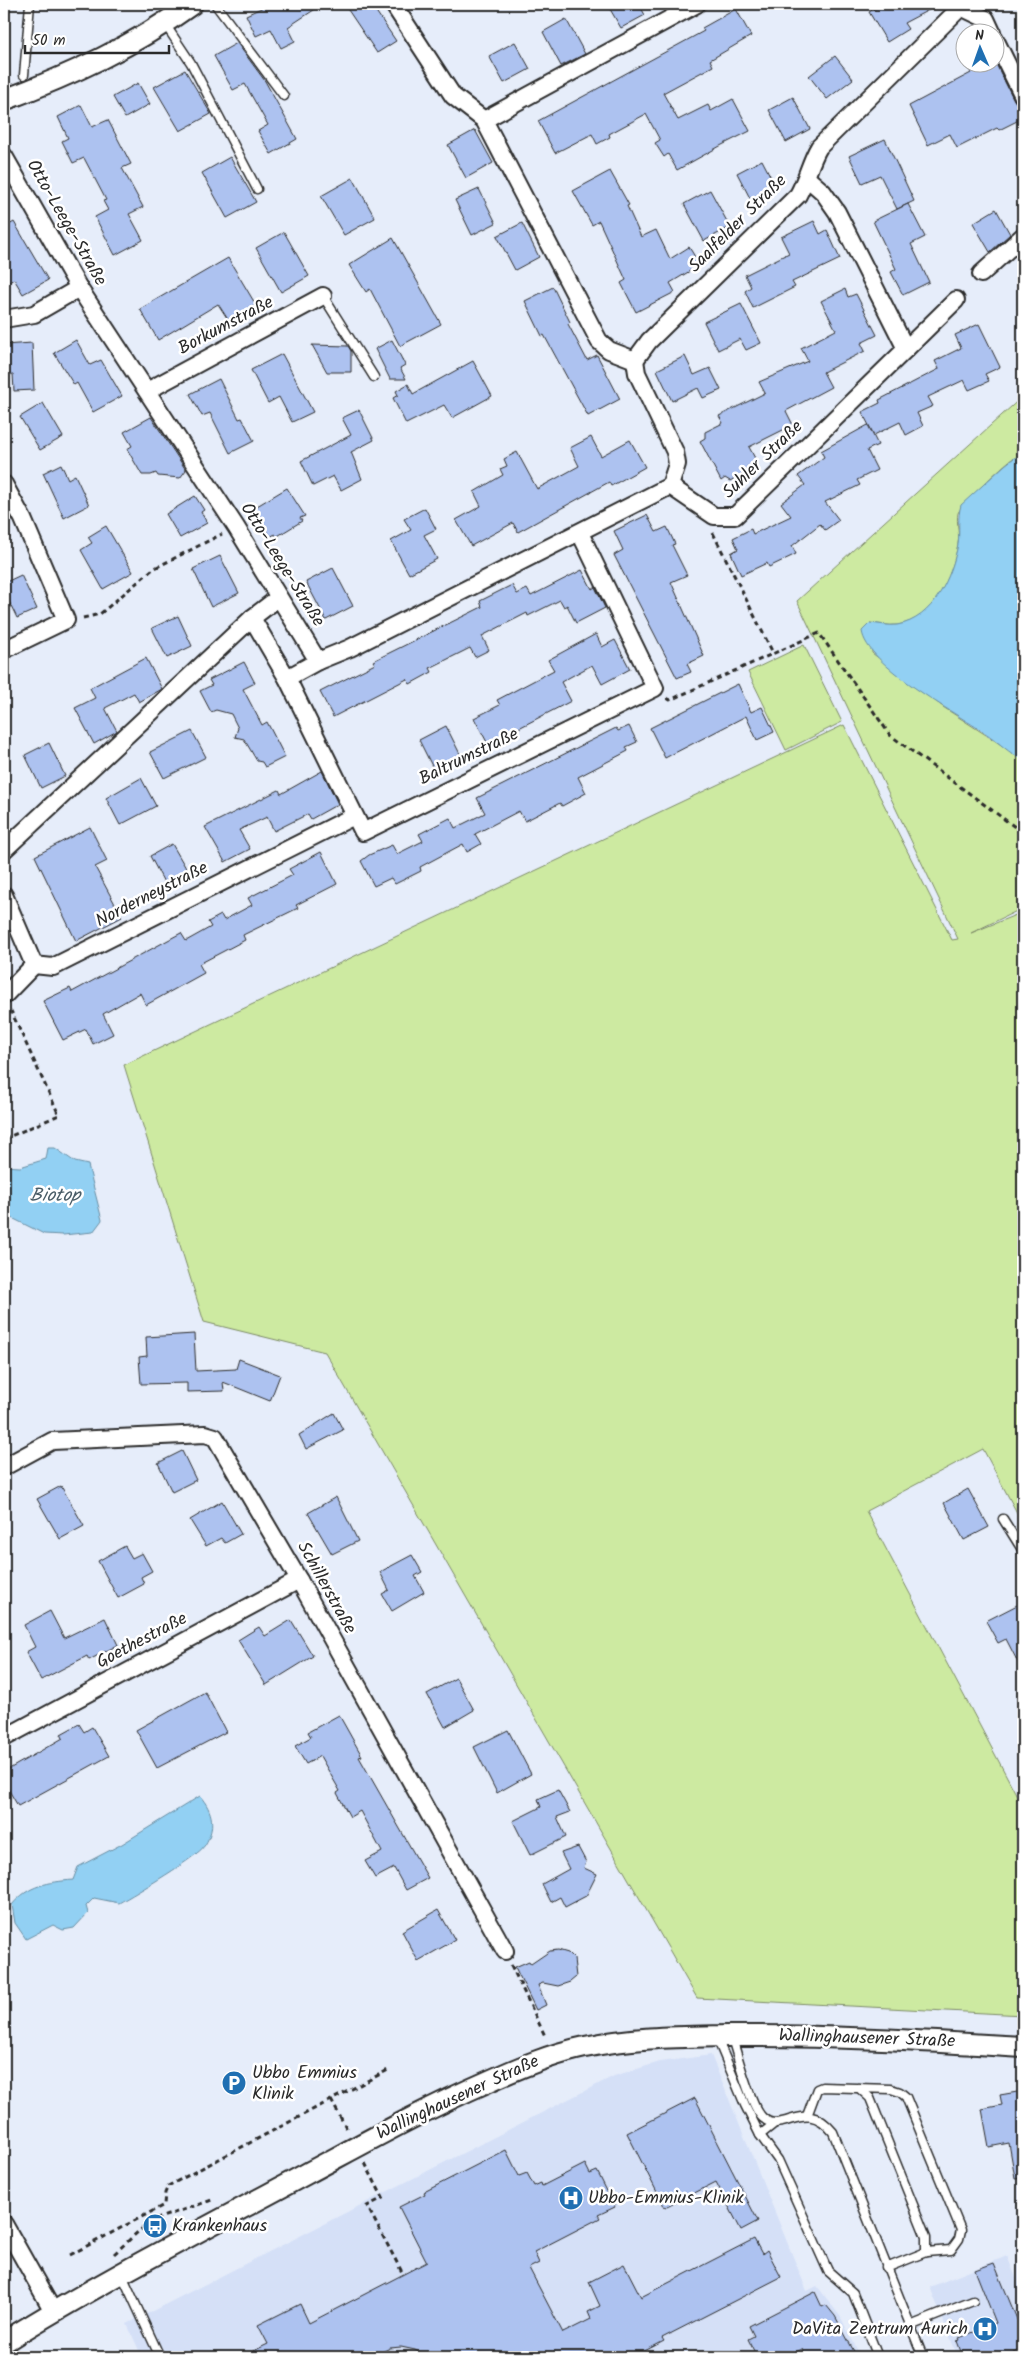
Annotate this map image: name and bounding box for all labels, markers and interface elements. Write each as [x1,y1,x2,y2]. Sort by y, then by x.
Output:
scale bar [25,22,169,54]
north arrow [954,22,1004,72]
text: N [975,25,985,47]
text: 50 m [32,29,66,53]
street label: Otto-Leege-Straße [18,154,114,292]
street label: Saalfelder Straße [682,168,794,280]
street label: Borkumstraße [173,289,279,363]
street label: Suhler Straße [716,414,810,506]
street label: Otto-Leege-Straße [232,497,332,633]
street label: Baltrumstraße [414,720,524,794]
street label: Norderneystraße [91,854,213,936]
water label: Biotop [30,1181,82,1211]
street label: Schillerstraße [289,1536,363,1640]
street label: Goethestraße [91,1605,193,1677]
street label: Wallinghausener Straße [778,2021,956,2057]
street label: Wallinghausener Straße [372,2048,544,2148]
place label: Ubbo Emmius Klinik [252,2059,357,2109]
parking icon: Ubbo Emmius Klinik [221,2070,247,2096]
place label: Ubbo-Emmius-Klinik [588,2184,744,2213]
hospital icon: Ubbo-Emmius-Klinik [558,2185,584,2211]
place label: Krankenhaus [172,2212,268,2241]
bus stop icon: Krankenhaus [142,2213,168,2239]
place label: DaVita Zentrum Aurich [792,2315,968,2344]
hospital icon: DaVita Zentrum Aurich [972,2316,998,2342]

